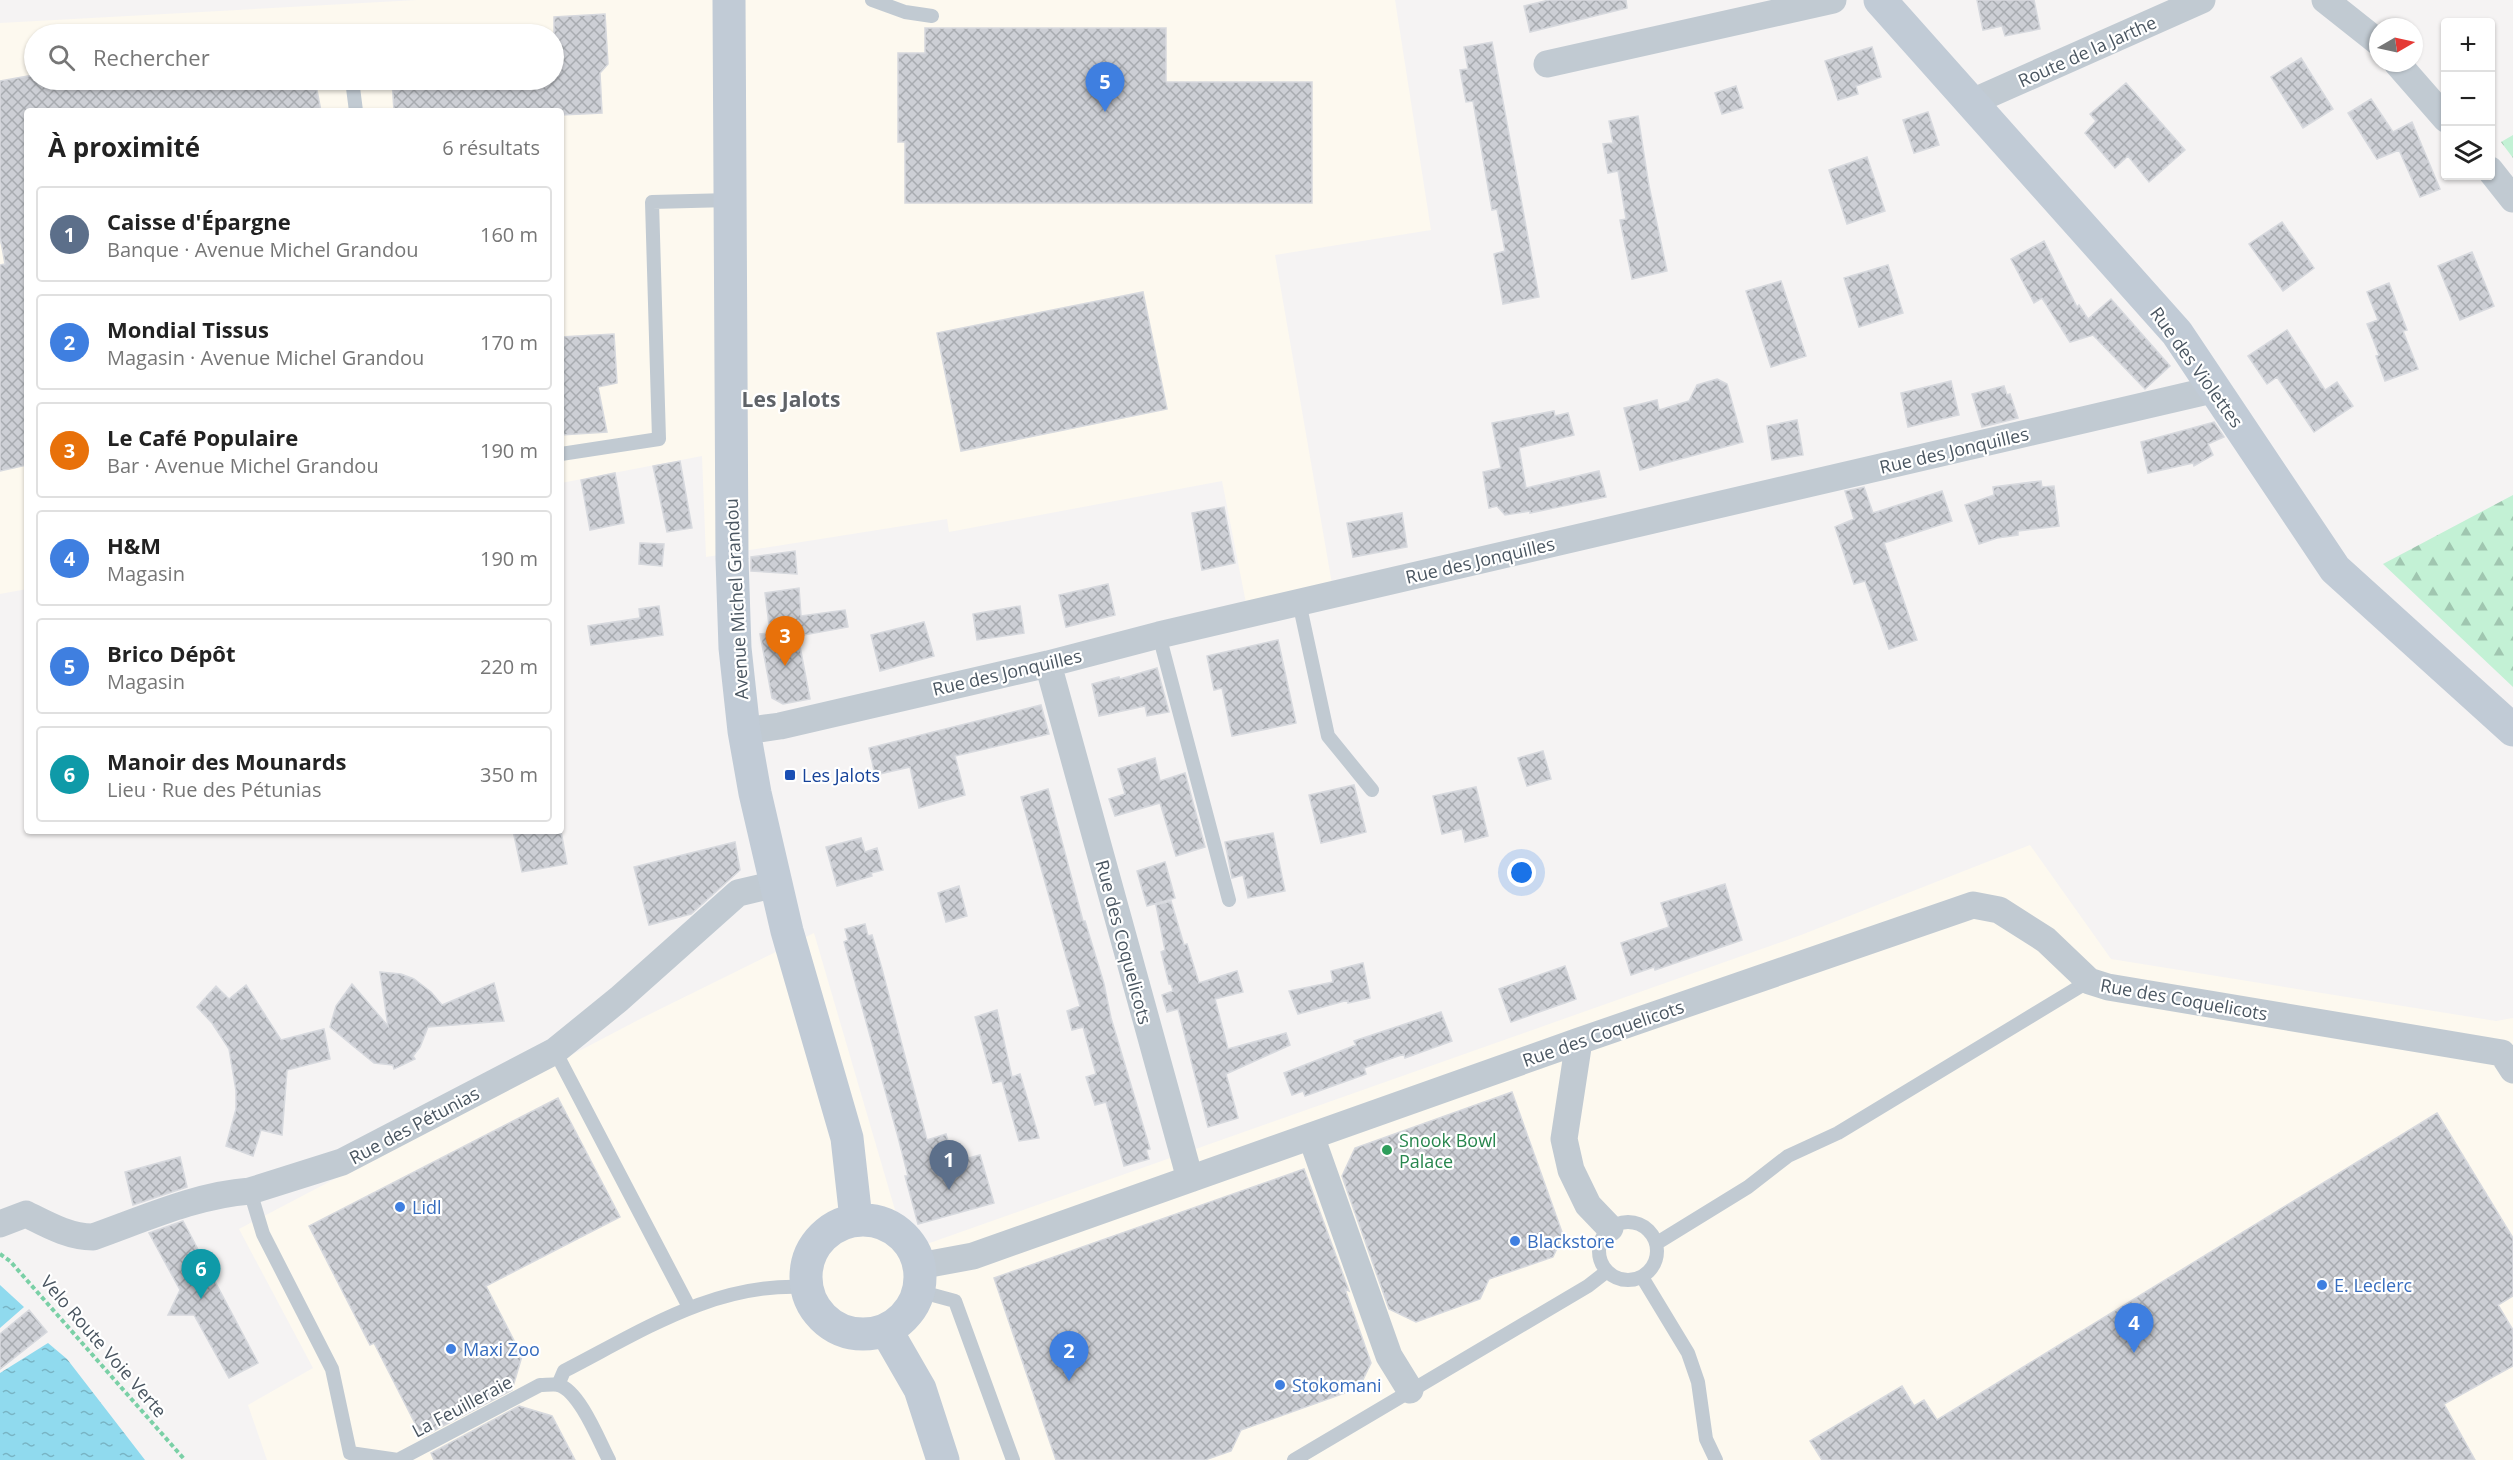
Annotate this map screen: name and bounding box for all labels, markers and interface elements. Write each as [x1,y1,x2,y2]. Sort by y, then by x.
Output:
street label: Route de la Jarthe [2014,10,2160,92]
north arrow [2369,18,2423,72]
map controls [2441,18,2495,180]
button: + [2441,18,2495,72]
search box [24,24,564,90]
icon: search [45,41,78,74]
text: Rechercher [93,42,210,72]
pin: 5 [1086,63,1124,112]
button: − [2441,72,2495,126]
button: layers [2441,126,2495,180]
text: À proximité [48,129,200,165]
text: 6 résultats [442,134,540,161]
text: Caisse d'Épargne [107,206,291,236]
text: 1 [64,221,75,248]
text: 160 m [480,221,538,248]
text: Banque · Avenue Michel Grandou [107,236,418,263]
street label: Rue des Violettes [2145,302,2249,432]
text: Mondial Tissus [107,314,269,344]
text: 2 [64,329,75,356]
text: 170 m [480,329,538,356]
text: Magasin · Avenue Michel Grandou [107,344,424,371]
district label: Les Jalots [742,385,840,413]
street label: Rue des Jonquilles [1877,421,2031,479]
text: Le Café Populaire [107,422,298,452]
text: 3 [64,437,75,464]
text: 190 m [480,437,538,464]
text: Bar · Avenue Michel Grandou [107,452,379,479]
street label: Avenue Michel Grandou [719,498,753,700]
text: H&M [107,530,161,560]
street label: Rue des Jonquilles [1403,531,1557,589]
text: 4 [64,545,75,572]
text: 190 m [480,545,538,572]
text: Magasin [107,560,185,587]
pin: 3 [766,616,804,666]
text: Brico Dépôt [107,638,236,668]
street label: Rue des Jonquilles [930,643,1084,701]
text: 5 [64,653,75,680]
text: 220 m [480,653,538,680]
text: Magasin [107,668,185,695]
text: Manoir des Mounards [107,746,347,776]
text: 6 [64,761,75,788]
text: 350 m [480,761,538,788]
place label: Les Jalots [802,763,880,787]
marker: Les Jalots [783,768,797,782]
text: Lieu · Rue des Pétunias [107,776,321,803]
street label: Rue des Coquelicots [1091,857,1157,1027]
your location [1507,858,1536,887]
street label: Rue des Coquelicots [2099,972,2269,1026]
street label: Rue des Coquelicots [1519,994,1687,1072]
street label: Rue des Pétunias [345,1081,483,1169]
place label: Snook Bowl Palace [1399,1128,1497,1173]
pin: 1 [930,1140,968,1190]
marker: Snook Bowl Palace [1380,1143,1394,1157]
place label: Lidl [412,1195,442,1219]
marker: Lidl [393,1200,407,1214]
place label: Blackstore [1527,1229,1615,1253]
marker: Blackstore [1508,1234,1522,1248]
pin: 6 [182,1250,220,1299]
street label: Velo Route Voie Verte [36,1270,172,1422]
place label: E. Leclerc [2334,1273,2413,1297]
marker: E. Leclerc [2315,1278,2329,1292]
pin: 4 [2114,1304,2154,1353]
pin: 2 [1050,1332,1088,1381]
place label: Maxi Zoo [463,1337,540,1361]
marker: Maxi Zoo [444,1342,458,1356]
street label: La Feuilleraie [408,1370,516,1442]
place label: Stokomani [1292,1373,1382,1397]
marker: Stokomani [1273,1378,1287,1392]

